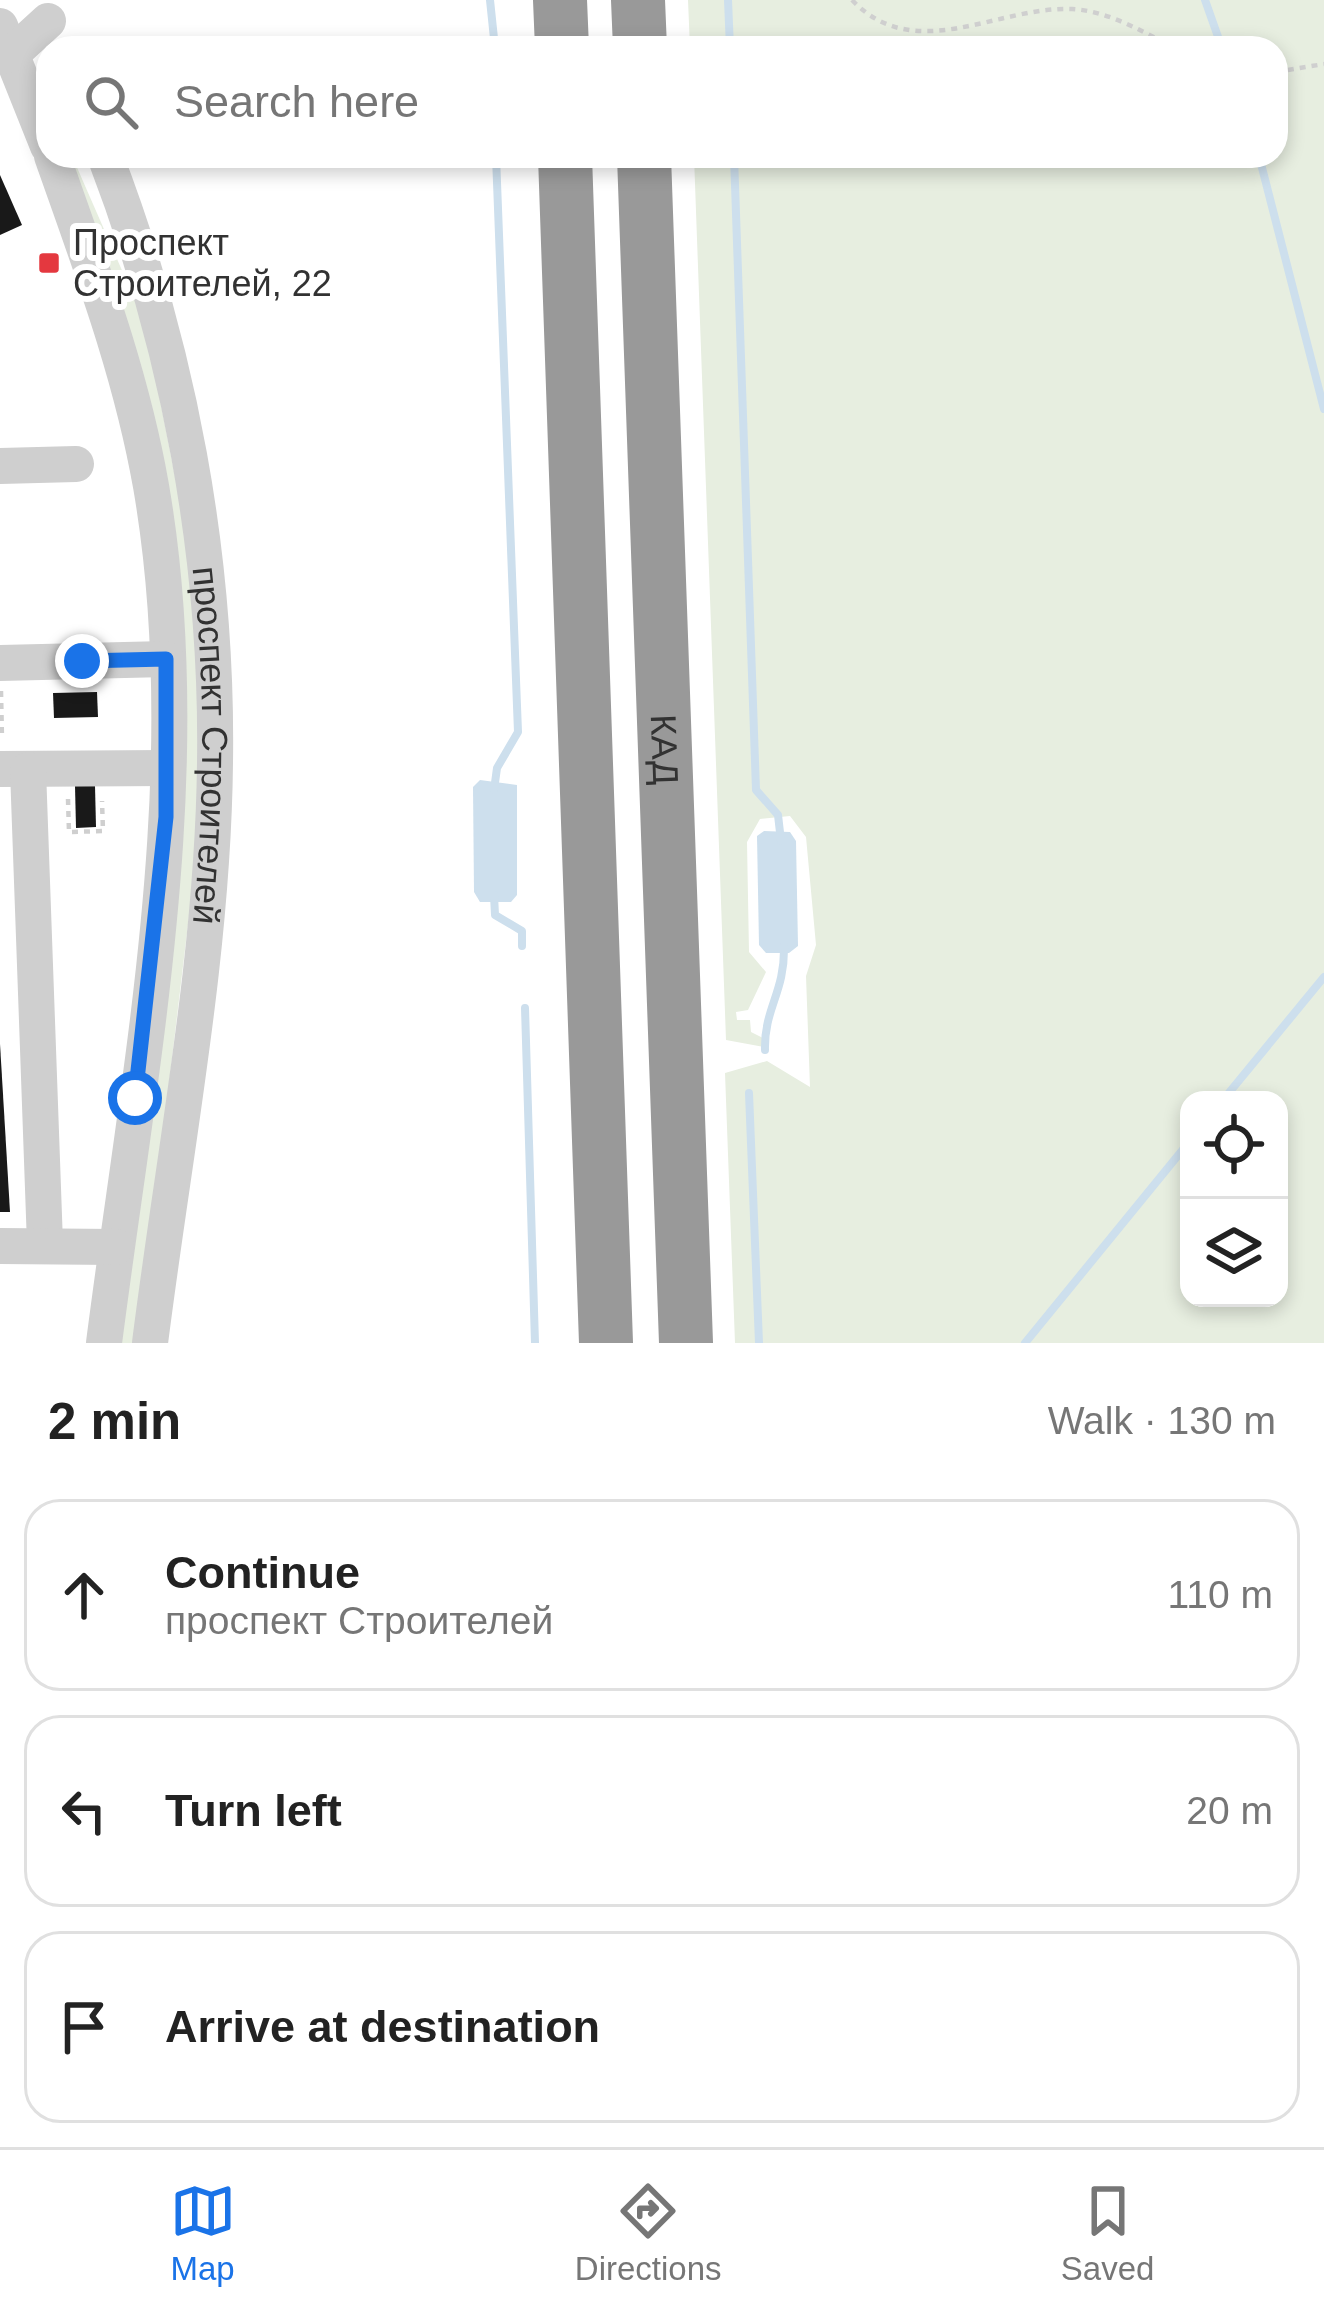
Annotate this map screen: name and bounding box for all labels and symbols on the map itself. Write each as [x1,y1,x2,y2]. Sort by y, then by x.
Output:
place label: Проспект Строителей, 22 [73,222,332,304]
marker: Проспект Строителей, 22 [36,250,62,276]
street label: проспект Строителей [185,564,236,926]
route end [55,634,109,688]
street label: КАД [643,714,687,786]
route start [108,1071,162,1125]

